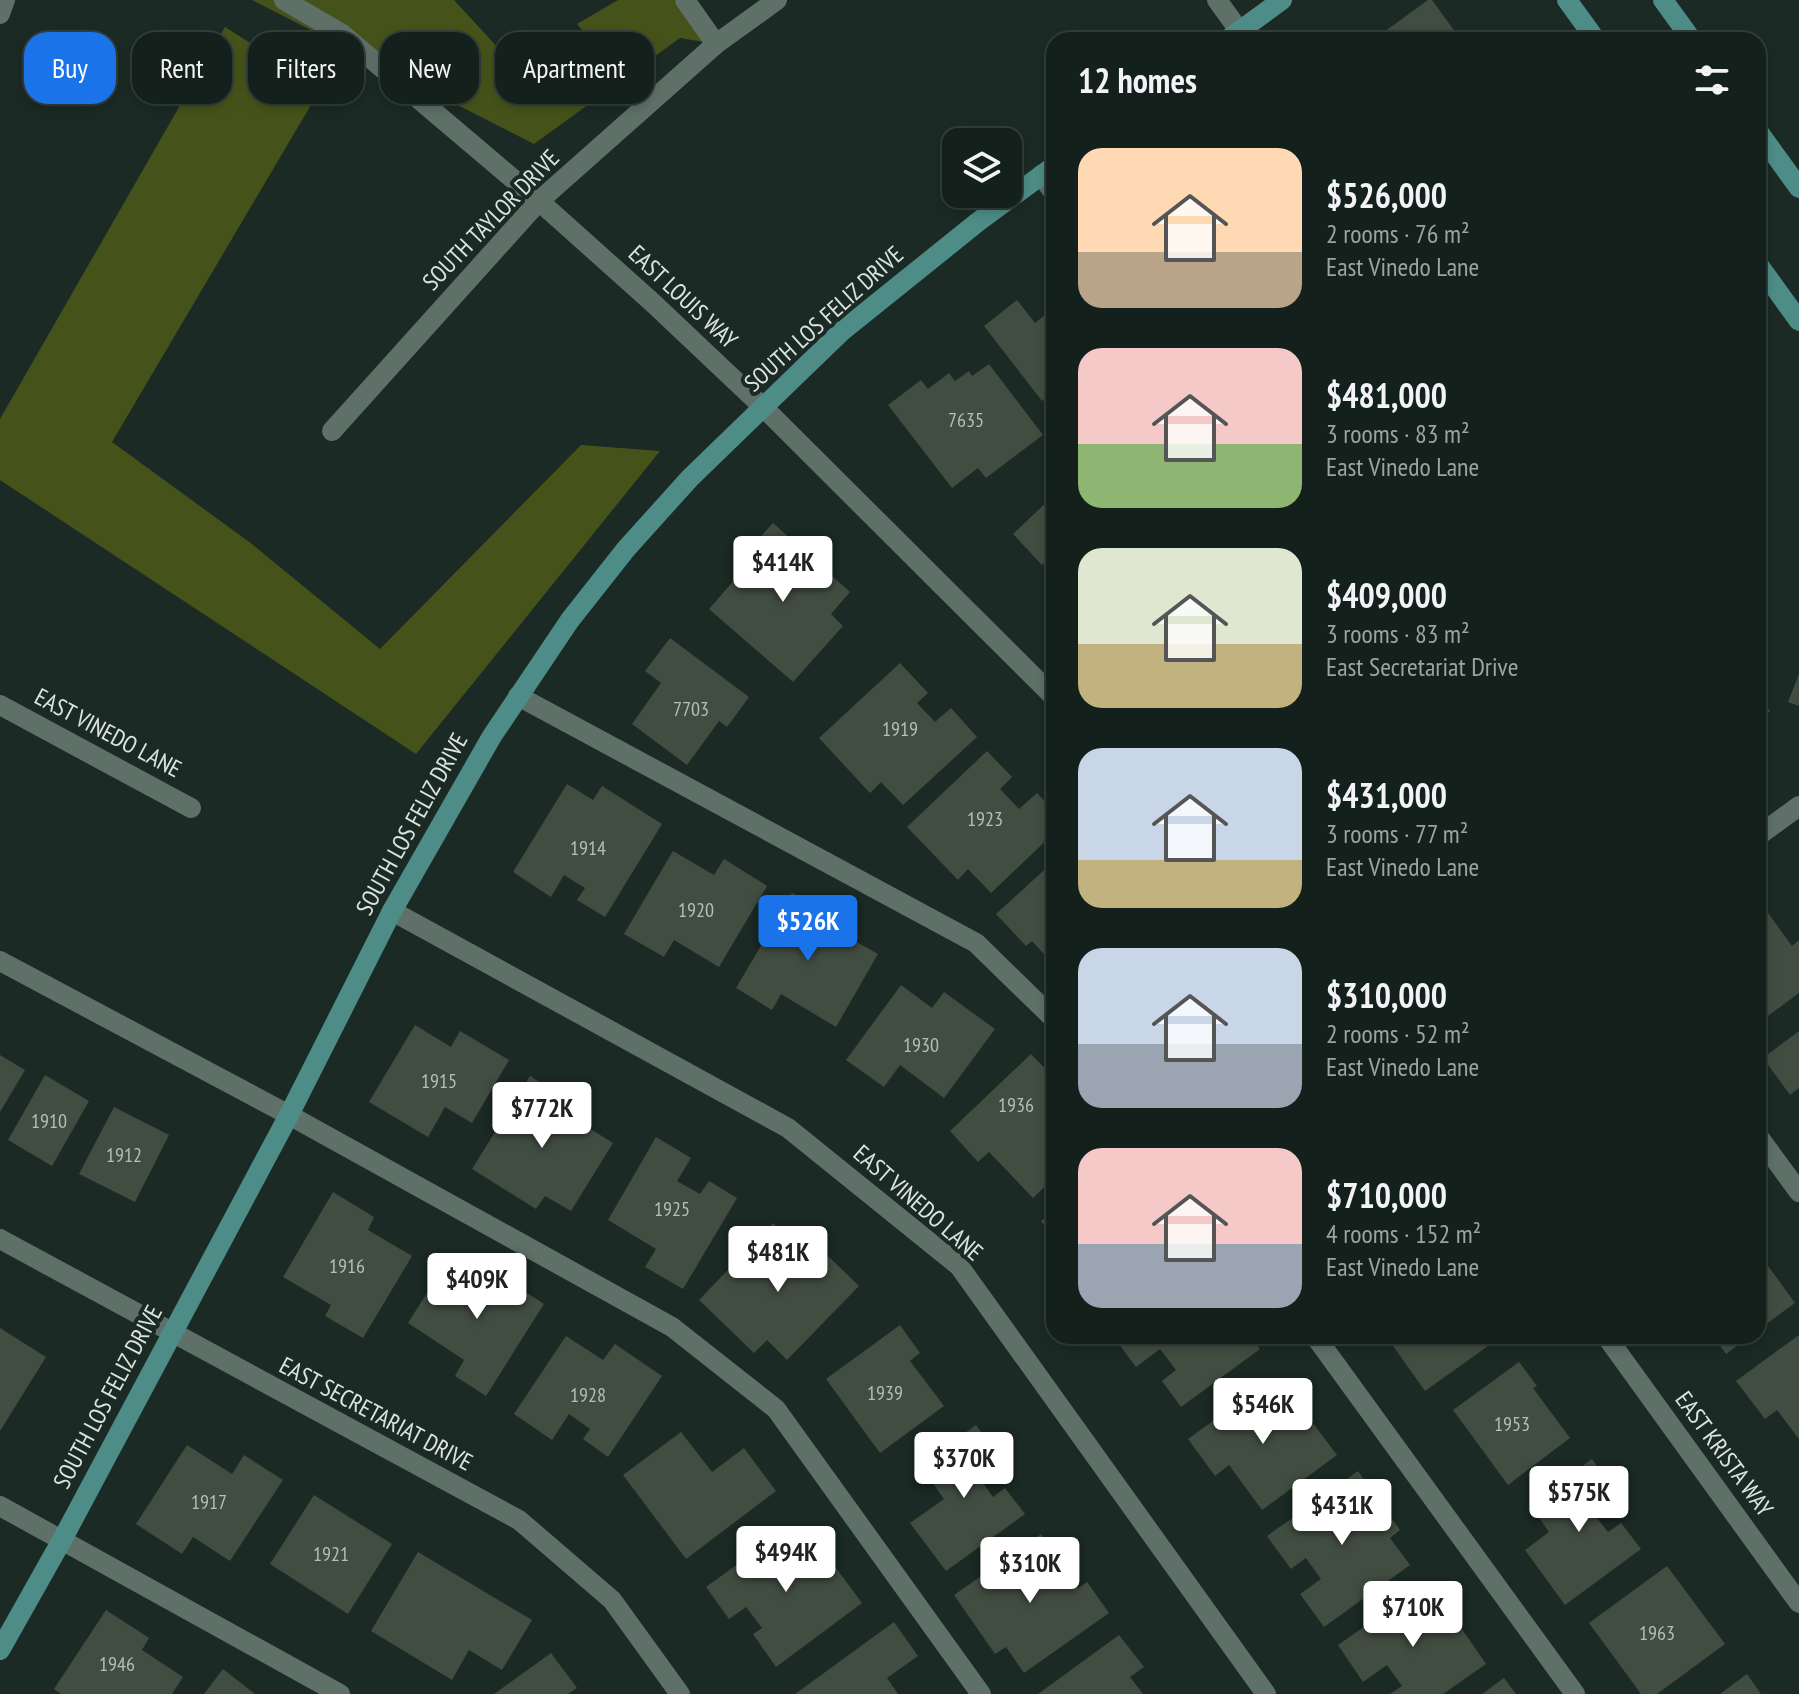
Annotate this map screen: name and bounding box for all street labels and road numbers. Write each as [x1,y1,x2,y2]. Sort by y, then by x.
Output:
street label: SOUTH TAYLOR DRIVE [416,143,566,297]
street label: EAST LOUIS WAY [622,238,745,355]
street label: SOUTH LOS FELIZ DRIVE [738,239,910,398]
street label: EAST VINEDO LANE [30,681,187,784]
street label: SOUTH LOS FELIZ DRIVE [349,727,474,920]
street label: EAST VINEDO LANE [847,1138,990,1267]
street label: SOUTH LOS FELIZ DRIVE [46,1300,169,1494]
street label: EAST SECRETARIAT DRIVE [274,1350,478,1478]
street label: EAST KRISTA WAY [1669,1385,1780,1522]

